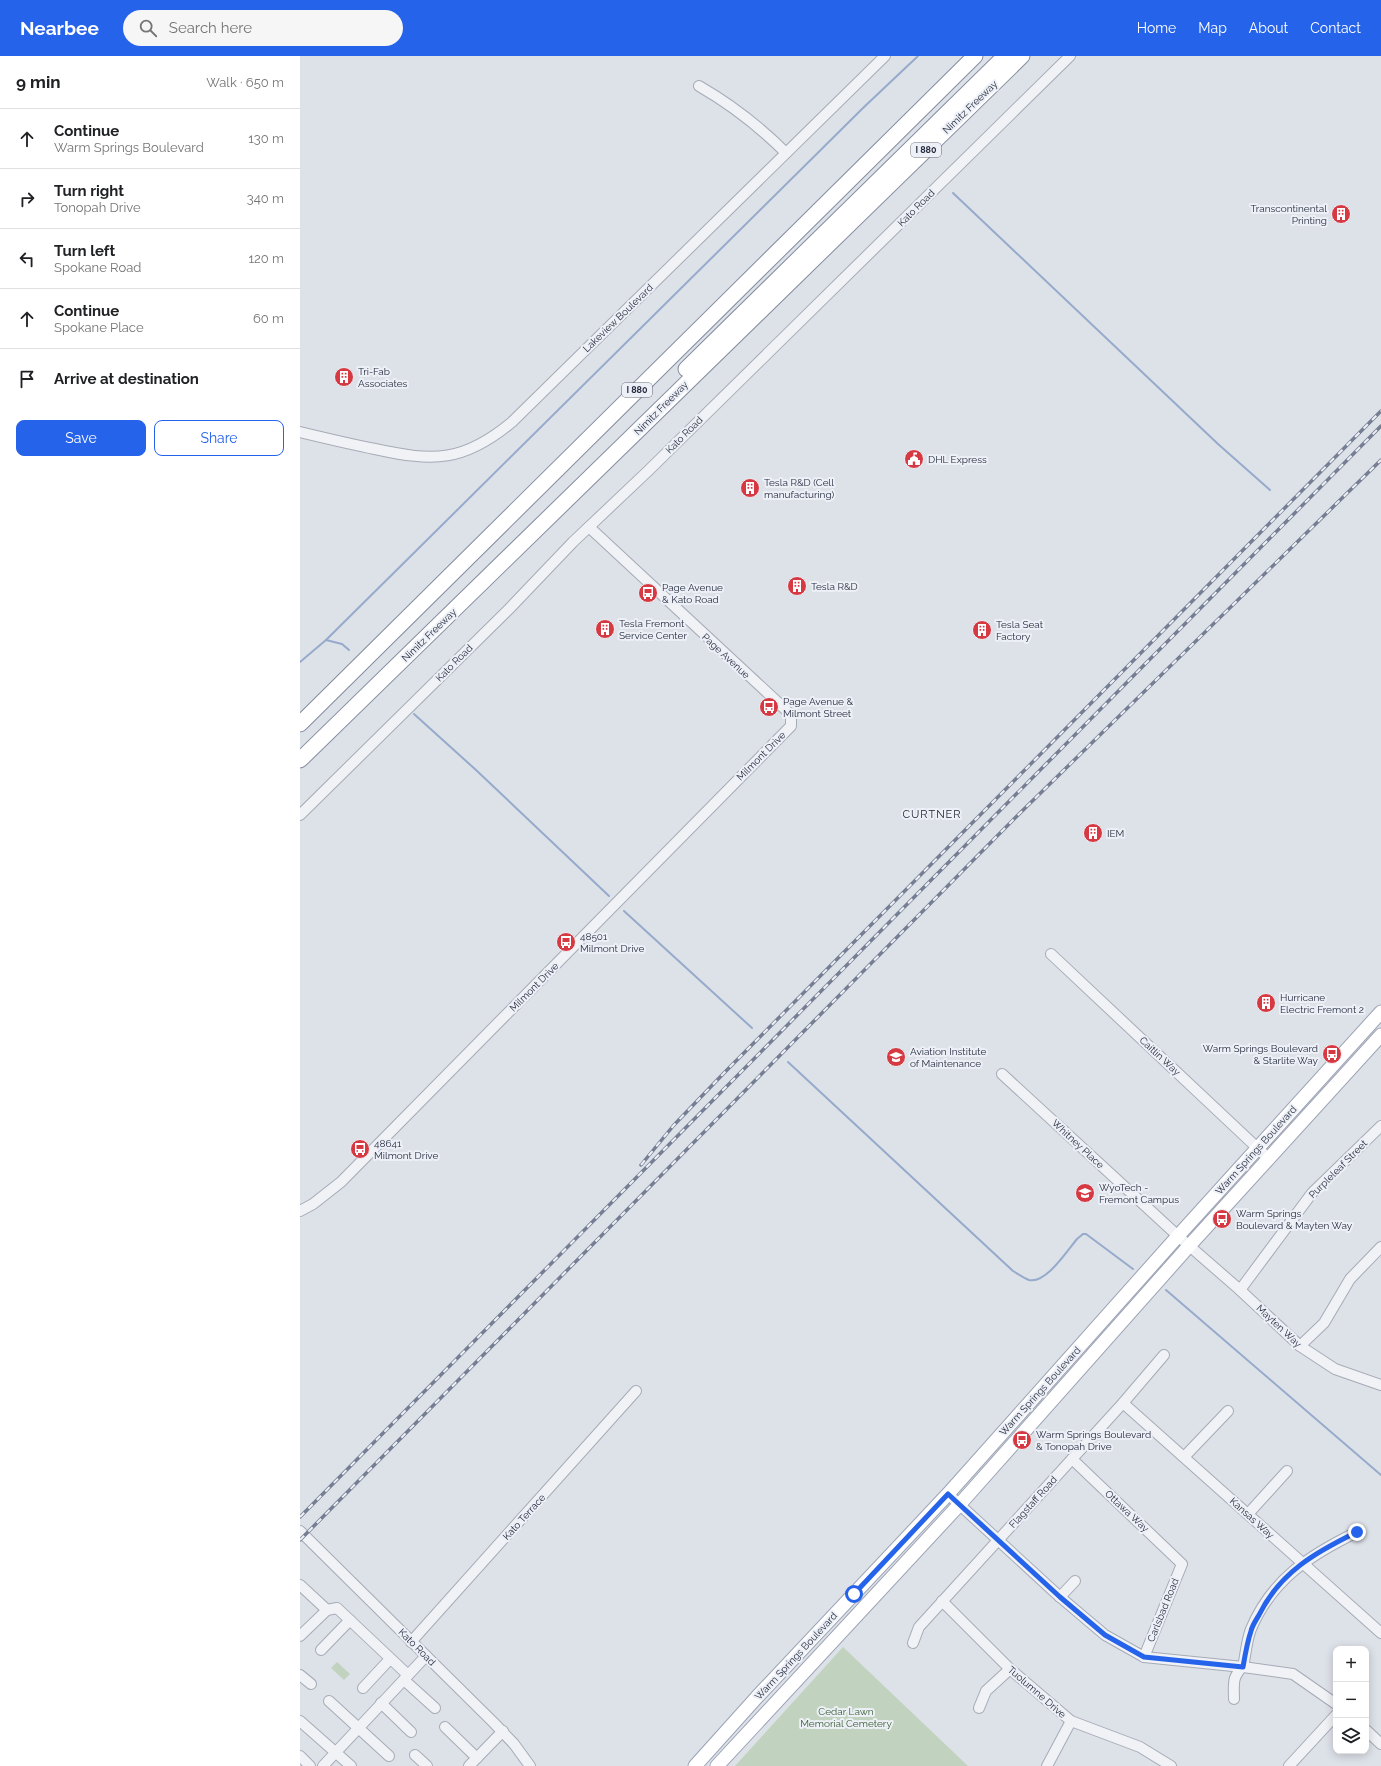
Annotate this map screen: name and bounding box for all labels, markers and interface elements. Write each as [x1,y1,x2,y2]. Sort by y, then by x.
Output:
search box [123,10,403,46]
text: Nearbee [20,17,99,39]
icon: search [137,17,159,39]
text: Search here [169,19,252,37]
text: Home [1137,20,1176,36]
text: Map [1198,20,1227,36]
text: About [1249,20,1288,36]
text: Contact [1310,20,1361,36]
text: 9 min [16,72,61,92]
text: Walk · 650 m [206,75,284,90]
street label: Nimitz Freeway [941,78,1000,136]
text: Continue [54,122,119,140]
icon: ahead [16,128,38,150]
text: 130 m [248,131,284,146]
text: Warm Springs Boulevard [54,140,204,155]
road number: I 880 [911,143,941,157]
text: Turn right [54,182,124,200]
street label: Kato Road [895,187,937,229]
icon: right [16,188,38,210]
text: 340 m [247,191,284,206]
text: Tonopah Drive [54,200,141,215]
place label: Transcontinental Printing [1250,203,1327,226]
building icon: Transcontinental Printing [1330,203,1352,225]
text: Turn left [54,242,115,260]
icon: left [16,248,38,270]
text: 120 m [248,251,284,266]
text: Spokane Road [54,260,141,275]
street label: Lakeview Boulevard [581,282,655,354]
text: Continue [54,302,119,320]
icon: ahead [16,308,38,330]
text: 60 m [253,311,284,326]
text: Spokane Place [54,320,144,335]
building icon: Tri-Fab Associates [333,366,355,388]
place label: Tri-Fab Associates [358,366,408,389]
icon: arrive [16,368,38,390]
text: Arrive at destination [54,370,199,388]
street label: Nimitz Freeway [632,379,690,437]
road number: I 880 [622,383,652,397]
street label: Kato Road [663,414,705,456]
button: Save [16,420,146,456]
button: Share [154,420,284,456]
public building icon: DHL Express [903,448,925,470]
place label: DHL Express [928,454,987,465]
building icon: Tesla R&D (Cell manufacturing) [739,477,761,499]
place label: Tesla R&D (Cell manufacturing) [764,477,835,500]
building icon: Tesla R&D [786,575,808,597]
place label: Tesla R&D [811,581,858,592]
bus stop icon: Page Avenue & Kato Road [637,582,659,604]
place label: Page Avenue & Kato Road [662,582,723,605]
street label: Nimitz Freeway [400,606,459,664]
building icon: Tesla Fremont Service Center [594,618,616,640]
place label: Tesla Fremont Service Center [619,618,687,641]
building icon: Tesla Seat Factory [971,619,993,641]
place label: Tesla Seat Factory [996,619,1044,642]
street label: Page Avenue [700,631,752,681]
street label: Kato Road [433,642,475,684]
bus stop icon: Page Avenue & Milmont Street [758,696,780,718]
place label: Page Avenue & Milmont Street [783,696,854,719]
street label: Milmont Drive [734,729,788,783]
district label: CURTNER [902,808,962,821]
building icon: IEM [1082,822,1104,844]
place label: IEM [1107,828,1124,839]
bus stop icon: 48501 Milmont Drive [555,931,577,953]
place label: 48501 Milmont Drive [580,931,644,954]
street label: Milmont Drive [507,960,561,1014]
building icon: Hurricane Electric Fremont 2 [1255,992,1277,1014]
place label: Hurricane Electric Fremont 2 [1280,992,1364,1015]
street label: Caitlin Way [1137,1034,1183,1078]
place label: Warm Springs Boulevard & Starlite Way [1203,1043,1319,1066]
bus stop icon: Warm Springs Boulevard & Starlite Way [1321,1043,1343,1065]
school or university icon: Aviation Institute of Maintenance [885,1046,907,1068]
place label: Aviation Institute of Maintenance [910,1046,986,1069]
street label: Warm Springs Boulevard [1213,1104,1299,1196]
street label: Whitney Place [1050,1117,1106,1171]
street label: Purpleleaf Street [1307,1137,1370,1200]
bus stop icon: 48641 Milmont Drive [349,1138,371,1160]
place label: 48641 Milmont Drive [374,1138,438,1161]
school or university icon: WyoTech - Fremont Campus [1074,1182,1096,1204]
place label: WyoTech - Fremont Campus [1099,1182,1179,1205]
bus stop icon: Warm Springs Boulevard & Mayten Way [1211,1208,1233,1230]
place label: Warm Springs Boulevard & Mayten Way [1236,1208,1353,1231]
street label: Mayten Way [1254,1302,1304,1350]
street label: Warm Springs Boulevard [997,1345,1083,1437]
bus stop icon: Warm Springs Boulevard & Tonopah Drive [1011,1429,1033,1451]
place label: Warm Springs Boulevard & Tonopah Drive [1036,1429,1151,1452]
street label: Flagstaff Road [1007,1474,1059,1530]
street label: Ottawa Way [1103,1488,1152,1534]
street label: Kato Terrace [501,1492,548,1542]
street label: Kansas Way [1228,1495,1277,1541]
route end [1348,1523,1366,1541]
street label: Carlsbad Road [1145,1577,1181,1643]
route start [845,1585,863,1603]
street label: Warm Springs Boulevard [753,1610,839,1702]
street label: Kato Road [396,1626,438,1668]
map controls [1333,1646,1369,1754]
button: + [1333,1646,1369,1682]
street label: Tuolumne Drive [1006,1664,1068,1720]
button: − [1333,1682,1369,1718]
park label: Cedar Lawn Memorial Cemetery [800,1706,892,1729]
button: layers [1333,1718,1369,1754]

